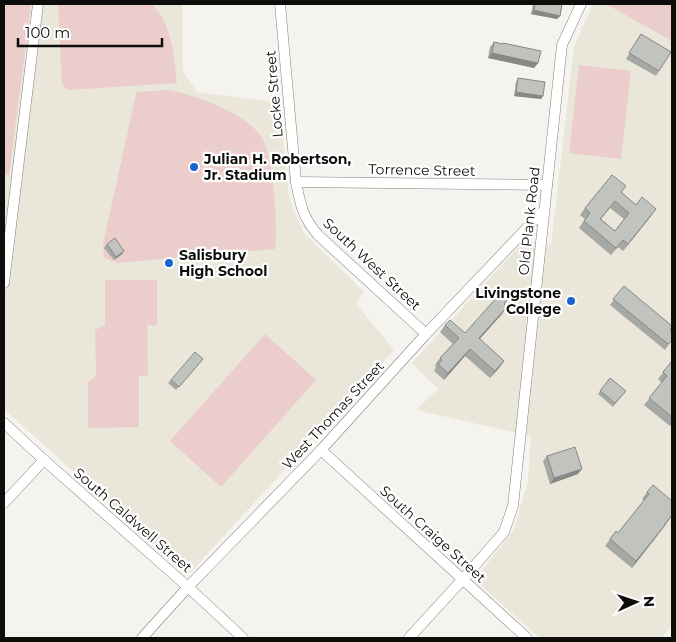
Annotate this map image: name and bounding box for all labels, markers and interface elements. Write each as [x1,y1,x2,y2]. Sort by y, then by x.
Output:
scale bar [18,15,161,47]
text: 100 m [25,23,70,42]
street label: Locke Street [261,49,287,138]
place label: Julian H. Robertson, Jr. Stadium [203,150,351,184]
street label: Torrence Street [368,160,476,180]
marker: Julian H. Robertson, Jr. Stadium [188,161,200,173]
street label: Old Plank Road [514,166,544,276]
street label: South West Street [319,214,425,314]
place label: Salisbury High School [179,246,267,280]
marker: Salisbury High School [163,257,175,269]
place label: Livingstone College [475,284,561,318]
marker: Livingstone College [565,295,577,307]
street label: West Thomas Street [278,357,388,473]
street label: South Caldwell Street [70,464,196,577]
street label: South Craige Street [376,482,490,587]
north arrow [611,577,661,627]
text: N [640,595,658,607]

